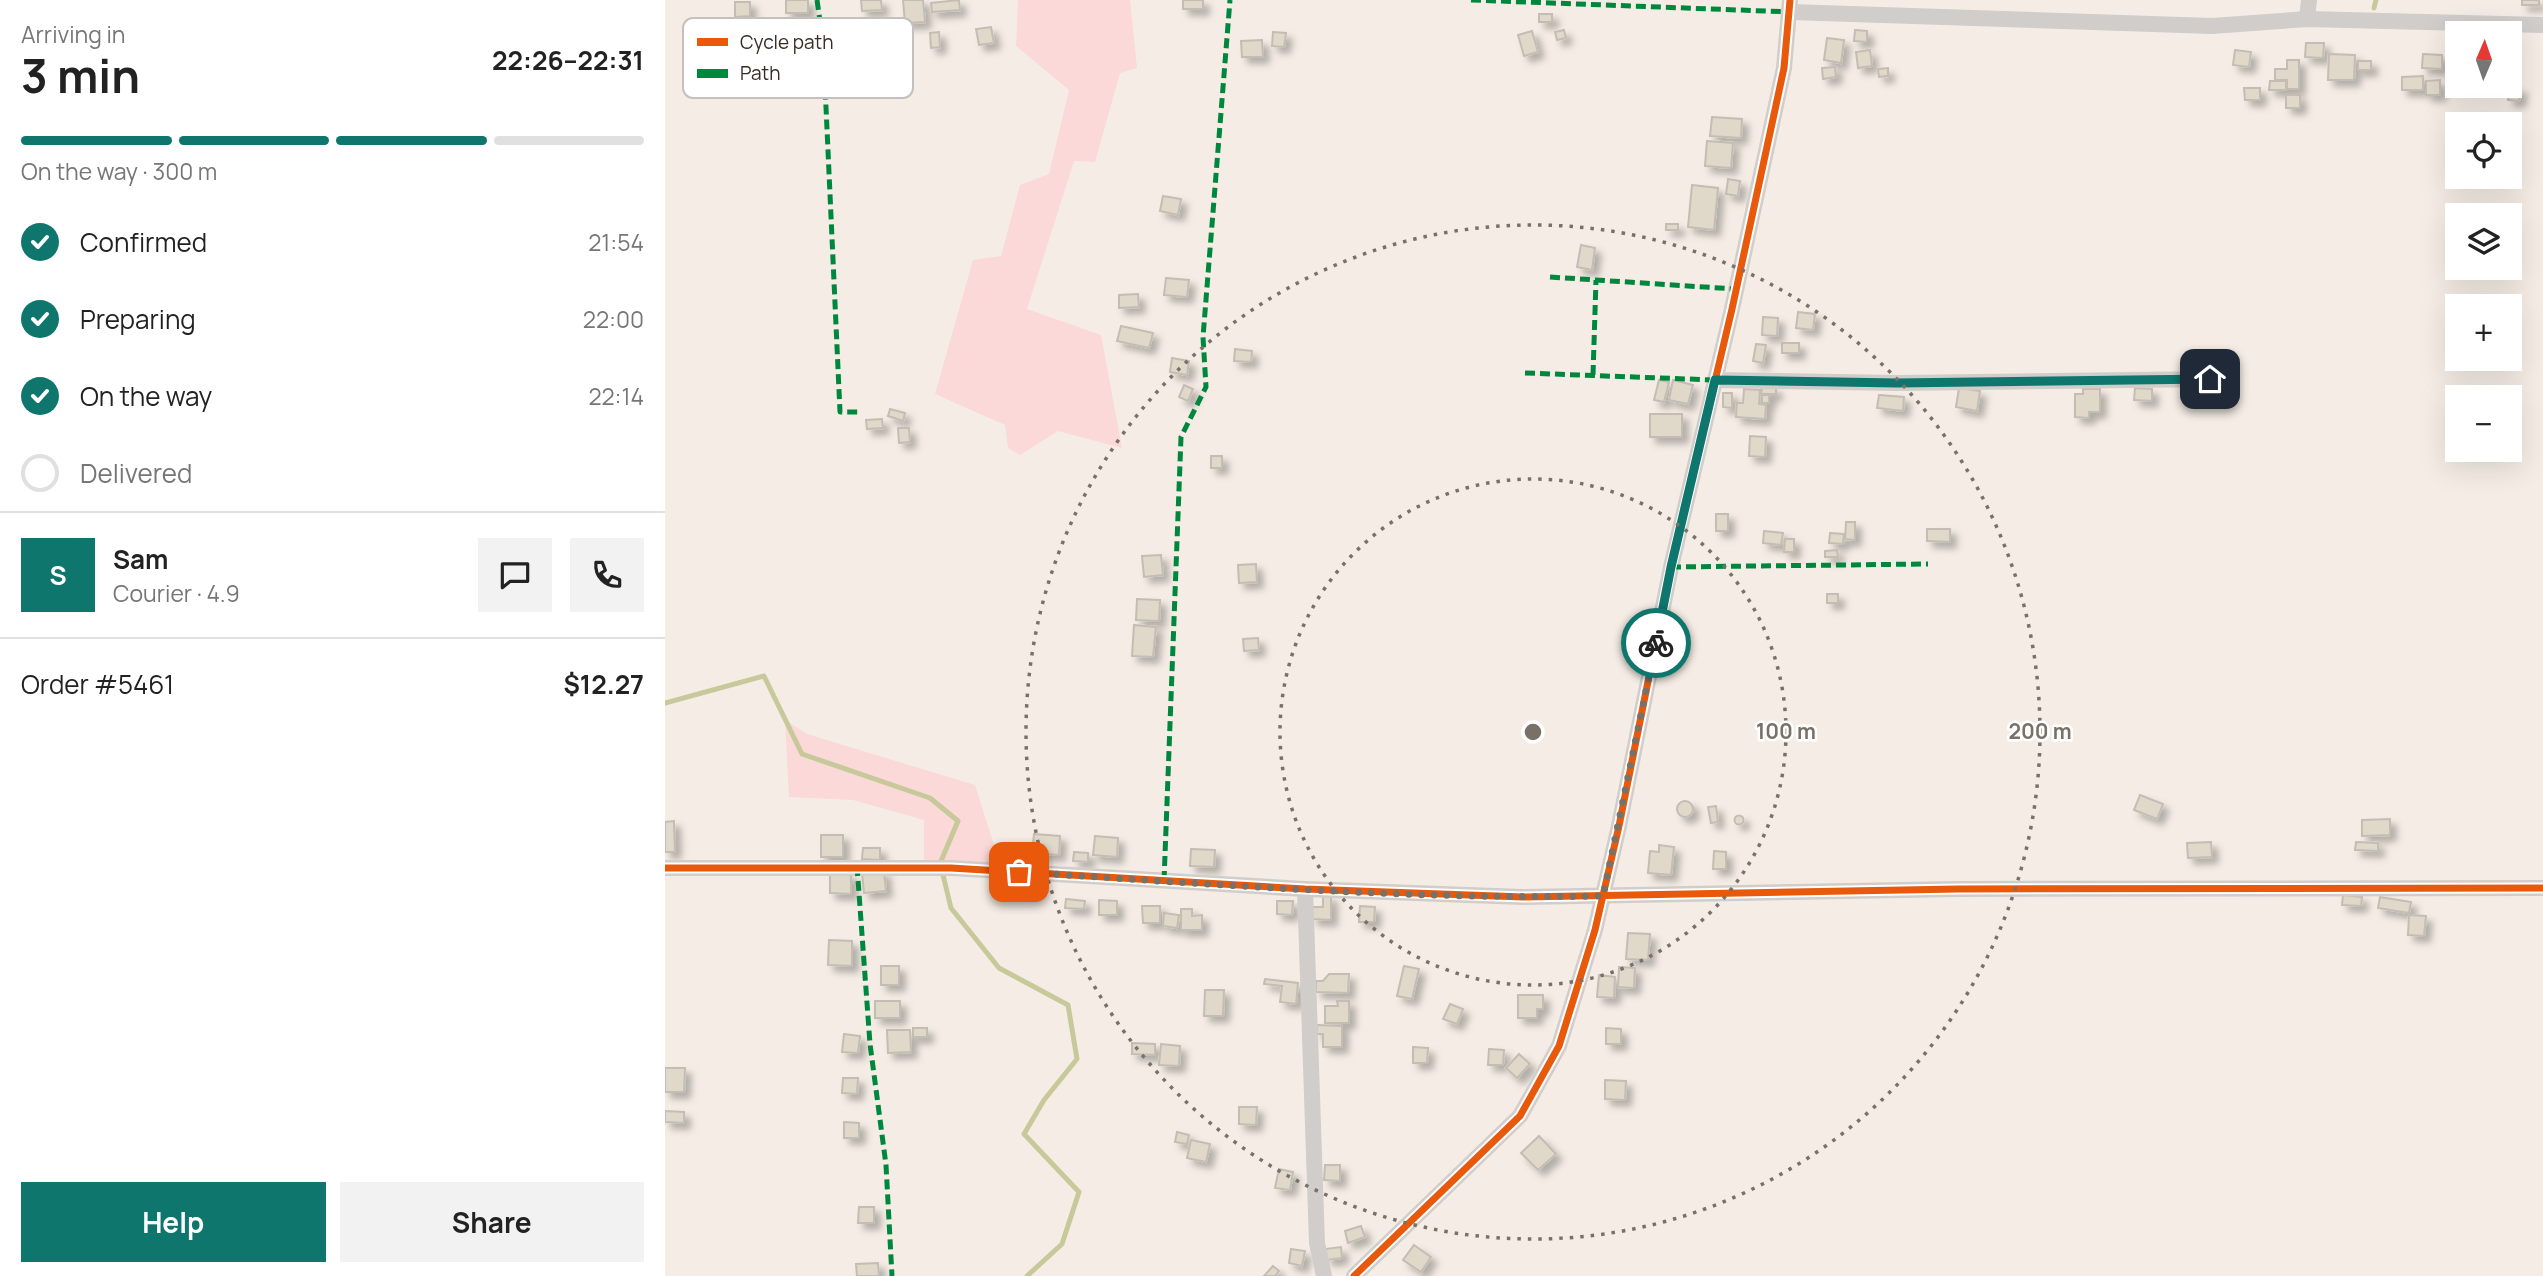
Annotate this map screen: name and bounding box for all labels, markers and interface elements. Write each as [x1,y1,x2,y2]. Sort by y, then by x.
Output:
text: Arriving in [21,18,126,50]
legend [683,18,913,98]
north arrow [2445,21,2522,98]
map controls [2445,21,2522,462]
text: Cycle path [740,29,834,55]
text: 22:26–22:31 [492,42,644,78]
text: 3 min [21,44,140,107]
text: Path [740,60,780,86]
button: locate [2445,112,2522,189]
text: On the way · 300 m [21,155,217,187]
button: layers [2445,203,2522,280]
icon: check [21,223,59,261]
text: Confirmed [80,224,207,260]
text: 21:54 [588,226,644,258]
button: + [2445,294,2522,371]
icon: check [21,300,59,338]
text: Preparing [80,301,196,337]
text: 22:00 [583,303,644,335]
pin [2180,349,2240,409]
icon: home [2191,360,2229,398]
icon: check [21,377,59,415]
text: On the way [80,378,212,414]
text: 22:14 [588,380,644,412]
button: − [2445,385,2522,462]
text: Delivered [80,455,192,491]
button: chat [478,538,552,612]
button: phone [570,538,644,612]
text: Sam [113,541,168,577]
text: S [49,557,67,593]
text: Courier · 4.9 [113,577,240,609]
courier [1621,608,1691,678]
icon: bike [1637,624,1675,662]
text: Order #5461 [21,666,174,702]
text: $12.27 [564,666,644,702]
text: 100 m [1756,717,1816,745]
text: 200 m [2008,717,2072,745]
centre of rings [1521,720,1545,744]
pin [989,842,1049,902]
icon: bag [1000,853,1038,891]
button: Help [21,1182,326,1262]
button: Share [340,1182,644,1262]

